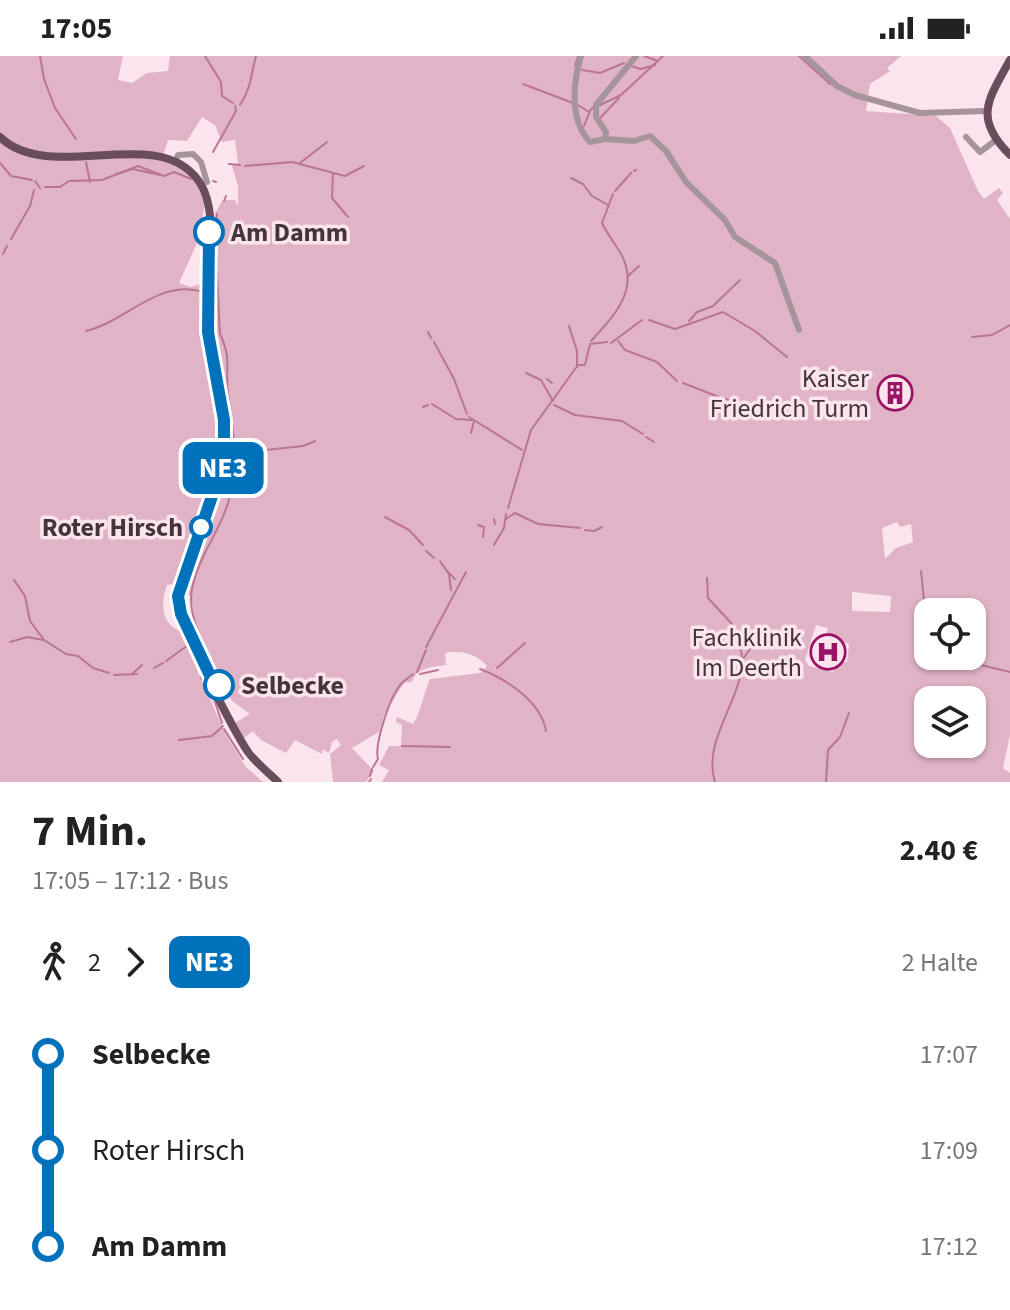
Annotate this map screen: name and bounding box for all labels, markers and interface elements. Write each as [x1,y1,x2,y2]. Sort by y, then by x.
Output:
text: 17:05 [40,7,112,50]
place label: Am Damm [230,214,348,251]
marker: Am Damm [194,217,224,247]
place label: Kaiser Friedrich Turm [710,360,870,427]
building icon: Kaiser Friedrich Turm [876,374,914,412]
line badge: NE3 [177,442,269,494]
text: NE3 [199,448,247,488]
place label: Roter Hirsch [42,509,183,546]
marker: Roter Hirsch [190,516,212,538]
map controls [914,598,986,758]
button: locate [914,598,986,670]
place label: Fachklinik Im Deerth [692,619,802,686]
hospital icon: Fachklinik Im Deerth [809,633,847,671]
place label: Selbecke [241,667,344,704]
marker: Selbecke [204,670,234,700]
button: layers [914,686,986,758]
text: 7 Min. [32,800,148,863]
text: 2.40 € [900,829,978,872]
text: 17:05 – 17:12 · Bus [32,862,228,899]
icon: walk [32,940,76,984]
icon: forward [113,940,157,984]
text: NE3 [185,942,234,982]
text: 2 [88,944,101,981]
text: 2 Halte [902,944,978,981]
text: Selbecke [92,1033,211,1076]
text: 17:07 [920,1036,978,1073]
text: Roter Hirsch [92,1129,245,1172]
text: 17:09 [920,1132,978,1169]
text: Am Damm [92,1225,227,1268]
text: 17:12 [920,1228,978,1265]

